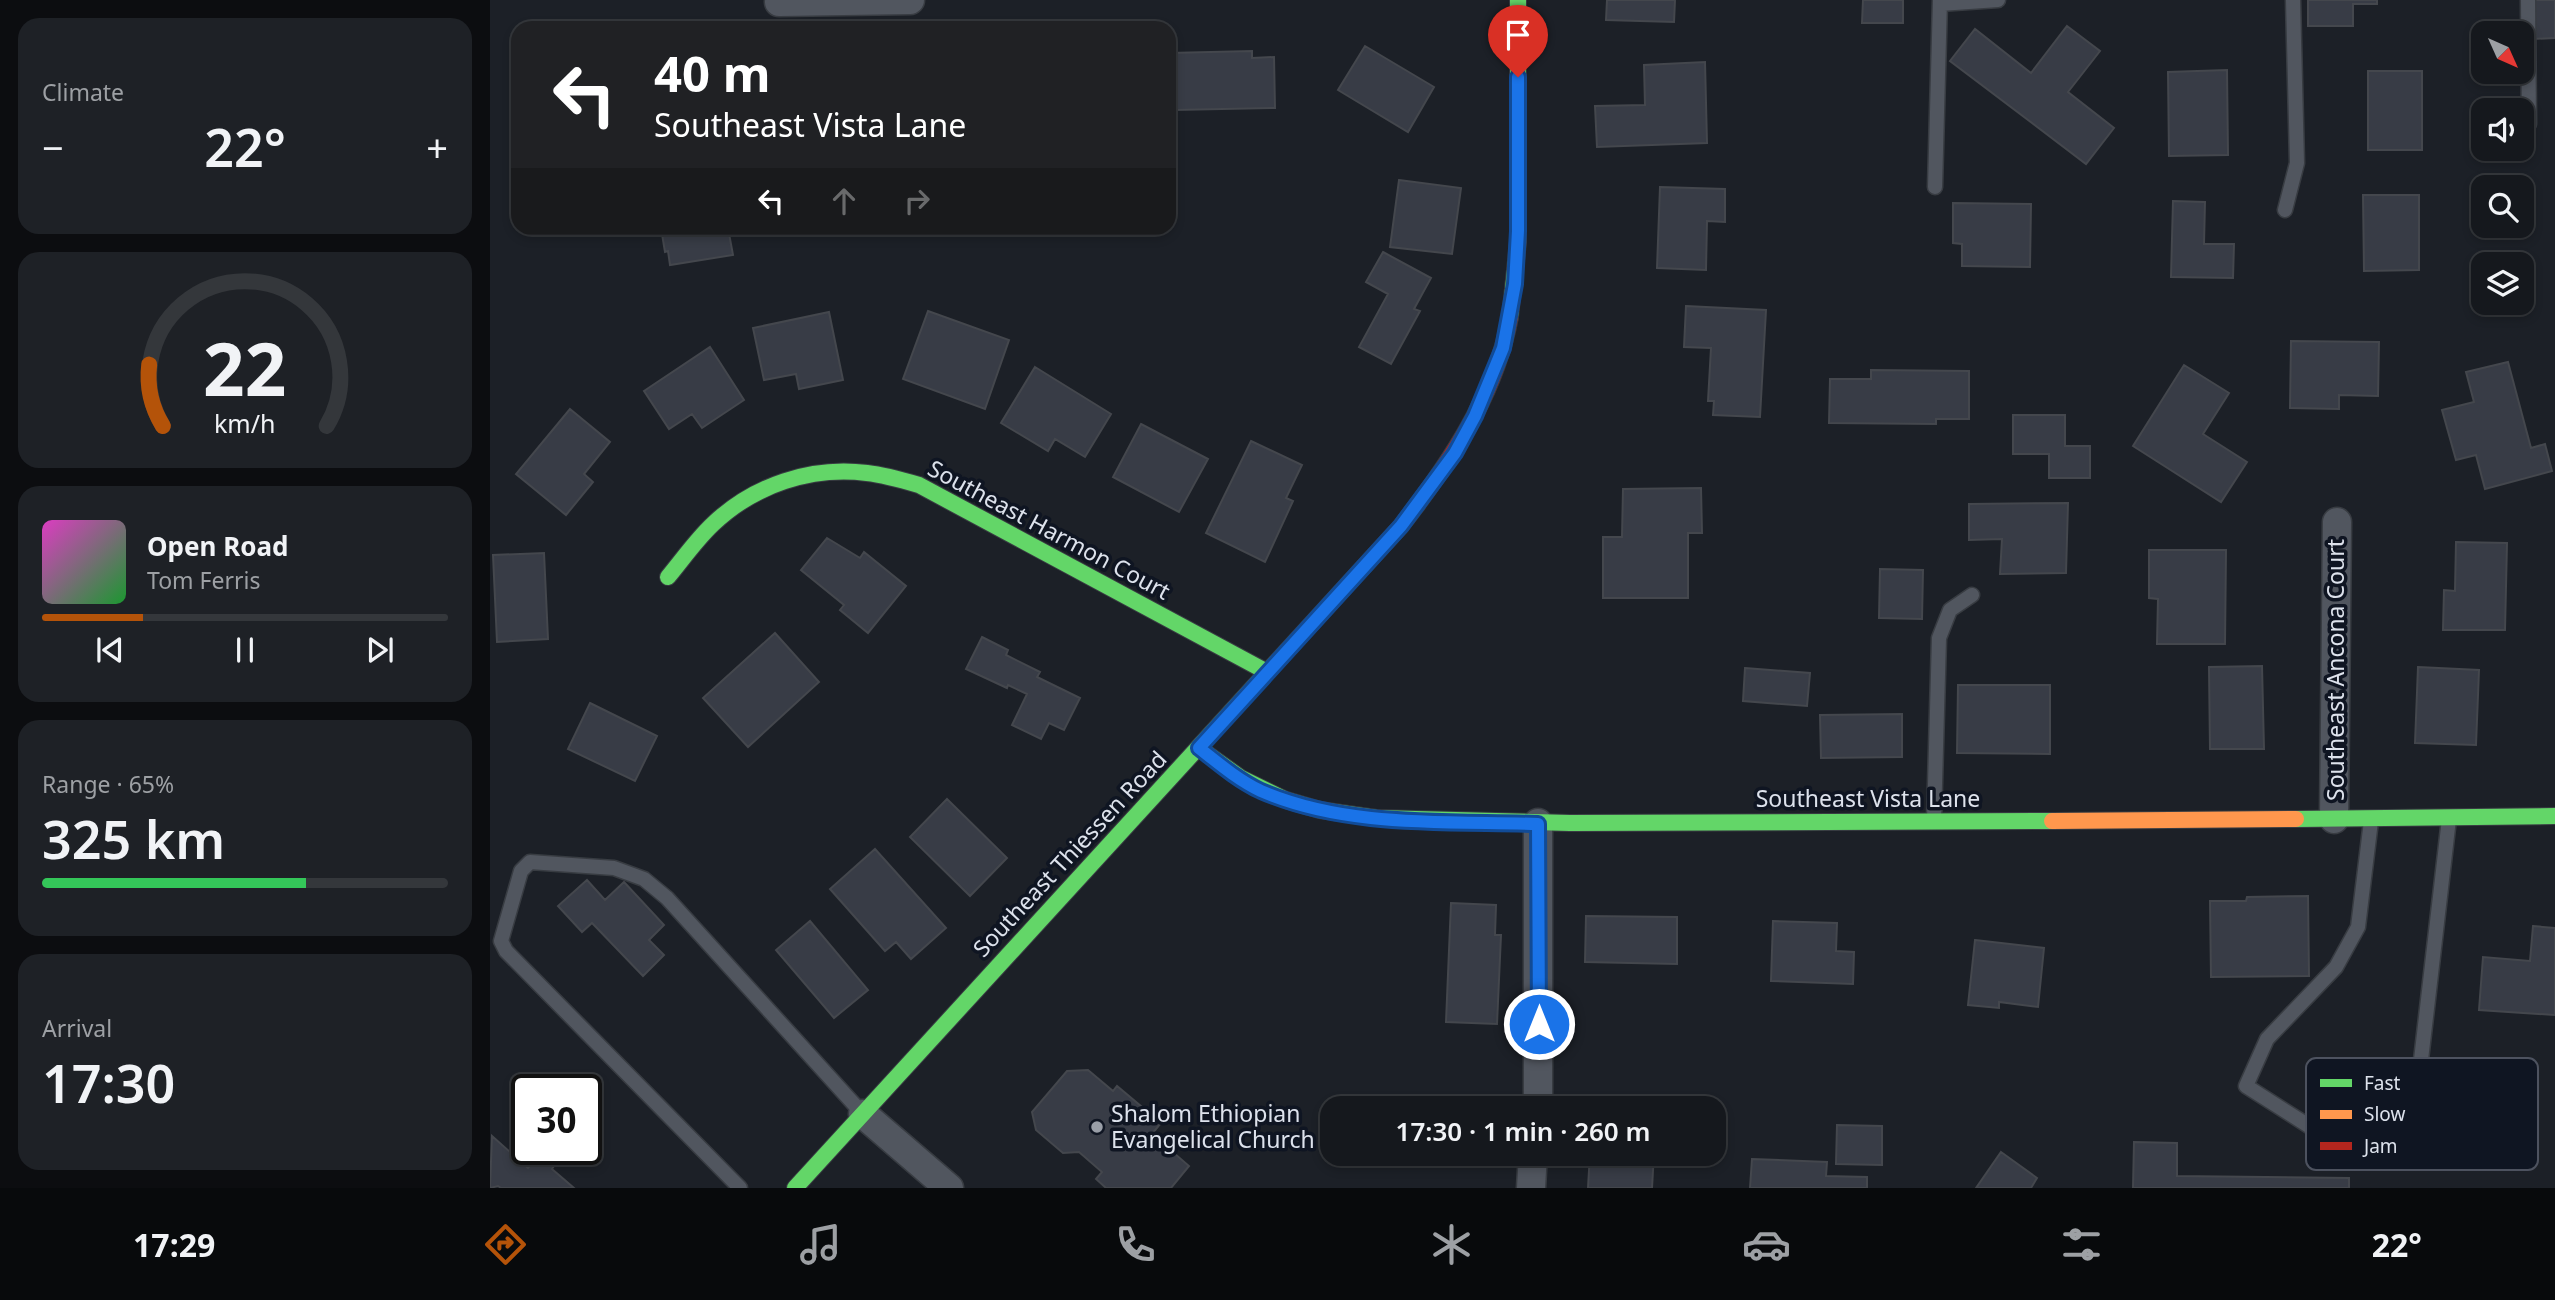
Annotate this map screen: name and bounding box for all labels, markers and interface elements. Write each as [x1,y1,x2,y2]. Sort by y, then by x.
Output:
pin [1488,5,1548,77]
icon: arrive [1499,16,1537,54]
north arrow [2471,21,2534,84]
map controls [2471,21,2534,315]
text: 40 m [654,40,771,106]
icon: left [539,49,630,140]
text: Climate [42,76,124,108]
button: sound [2471,98,2534,161]
text: Southeast Vista Lane [654,103,966,146]
text: 22° [204,111,286,182]
text: − [42,121,64,173]
text: + [426,121,448,173]
button: search [2471,175,2534,238]
icon: left [752,182,790,220]
icon: ahead [825,182,863,220]
icon: right [898,182,936,220]
button: layers [2471,252,2534,315]
text: 22 [203,318,287,417]
text: km/h [214,406,276,440]
street label: Southeast Harmon Court [923,452,1176,607]
text: Open Road [147,528,289,564]
street label: Southeast Ancona Court [2319,539,2351,801]
text: Tom Ferris [147,564,260,596]
icon: previous [91,631,129,669]
icon: pause [226,631,264,669]
icon: next [361,631,399,669]
street label: Southeast Thiessen Road [965,743,1173,963]
text: Range · 65% [42,768,174,800]
street label: Southeast Vista Lane [1756,782,1980,814]
text: 325 km [42,803,225,874]
position arrow [1502,987,1576,1061]
text: Arrival [42,1012,112,1044]
text: 17:30 [42,1047,175,1118]
legend [2306,1058,2538,1170]
text: Fast [2364,1070,2401,1096]
speed limit sign: 30 [511,1074,602,1165]
place label: Shalom Ethiopian Evangelical Church [1111,1097,1315,1155]
text: Slow [2364,1101,2405,1127]
text: 17:30 · 1 min · 260 m [1396,1113,1650,1149]
marker: Shalom Ethiopian Evangelical Church [1089,1119,1105,1135]
text: Jam [2362,1133,2398,1159]
icon: directions [481,1220,530,1269]
icon: music [796,1220,845,1269]
icon: phone [1111,1220,1160,1269]
icon: climate [1427,1220,1476,1269]
icon: car [1742,1220,1791,1269]
icon: filters [2057,1220,2106,1269]
text: 17:29 [133,1223,215,1266]
text: 22° [2372,1223,2422,1266]

